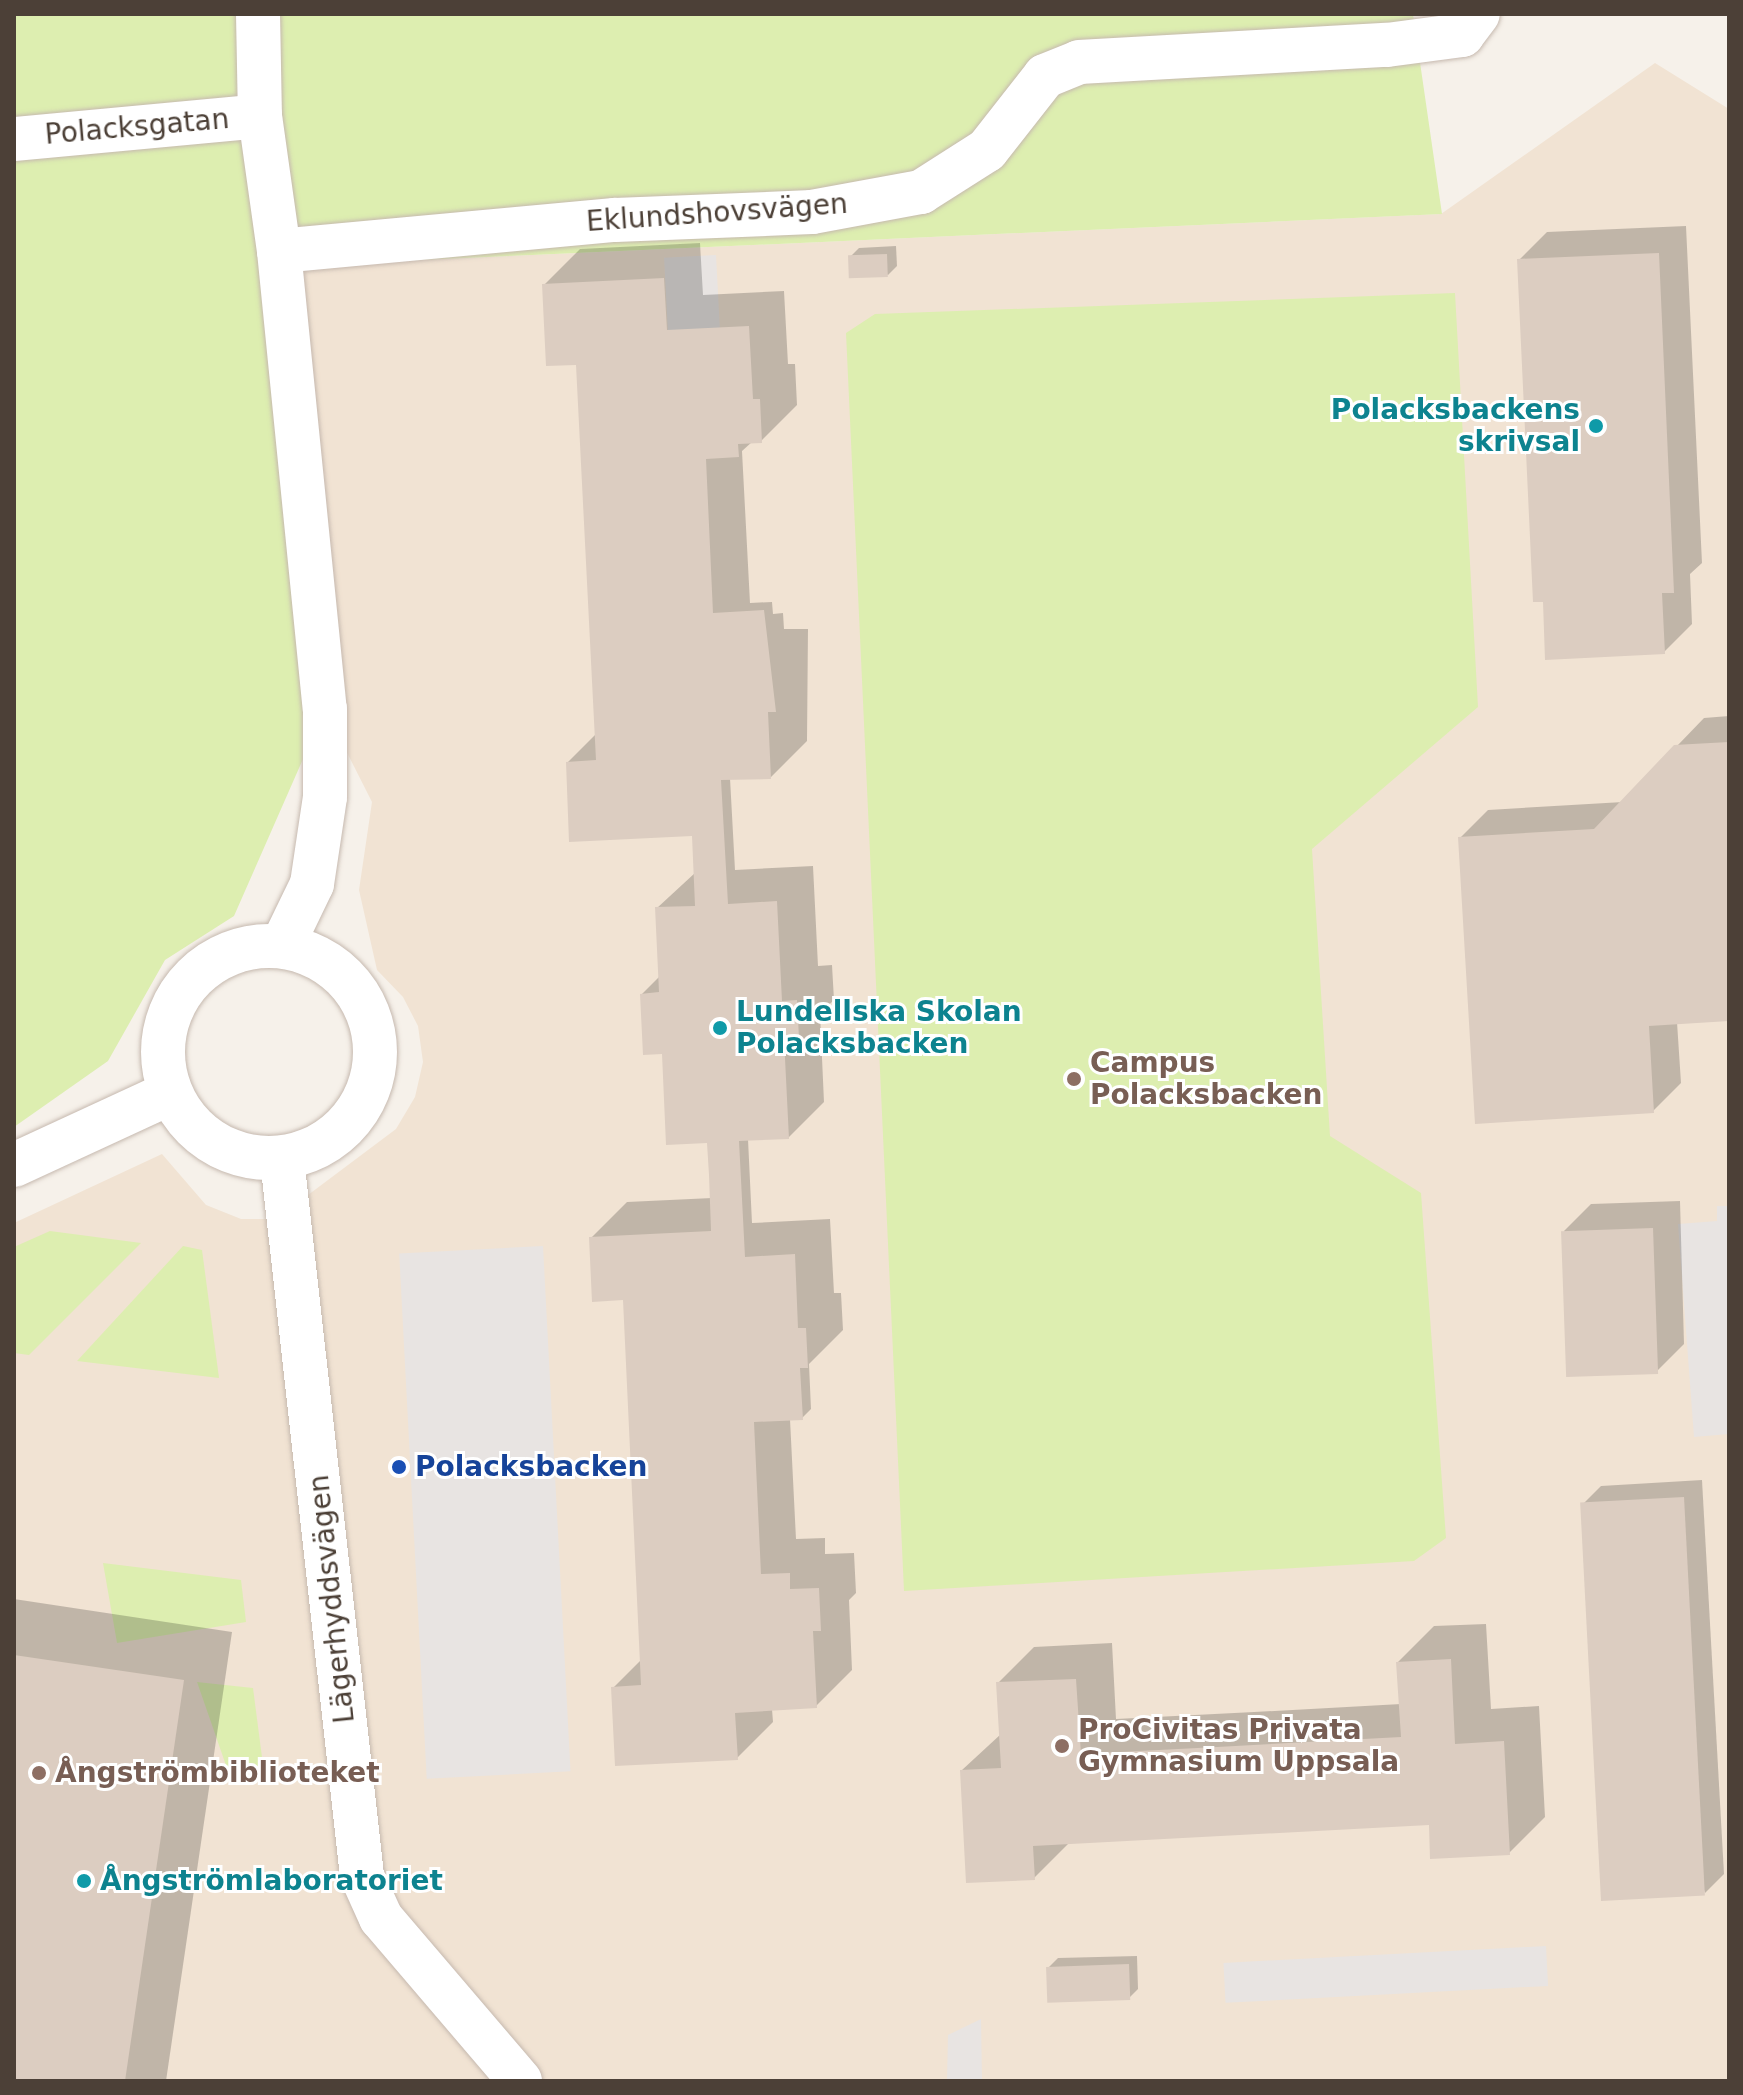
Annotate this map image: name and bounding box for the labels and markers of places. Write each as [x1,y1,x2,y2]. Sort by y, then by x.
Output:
place label: Polacksbackens skrivsal [1331,393,1580,459]
marker: Polacksbackens skrivsal [1587,417,1605,435]
place label: Lundellska Skolan Polacksbacken [736,995,1022,1061]
marker: Lundellska Skolan Polacksbacken [711,1019,729,1037]
place label: Campus Polacksbacken [1090,1046,1322,1112]
marker: Campus Polacksbacken [1065,1070,1083,1088]
place label: Polacksbacken [415,1450,647,1484]
marker: Polacksbacken [390,1458,408,1476]
place label: ProCivitas Privata Gymnasium Uppsala [1078,1713,1399,1779]
marker: ProCivitas Privata Gymnasium Uppsala [1053,1737,1071,1755]
place label: Ångströmbiblioteket [55,1756,380,1790]
marker: Ångströmbiblioteket [30,1764,48,1782]
place label: Ångströmlaboratoriet [100,1864,443,1898]
marker: Ångströmlaboratoriet [75,1872,93,1890]

